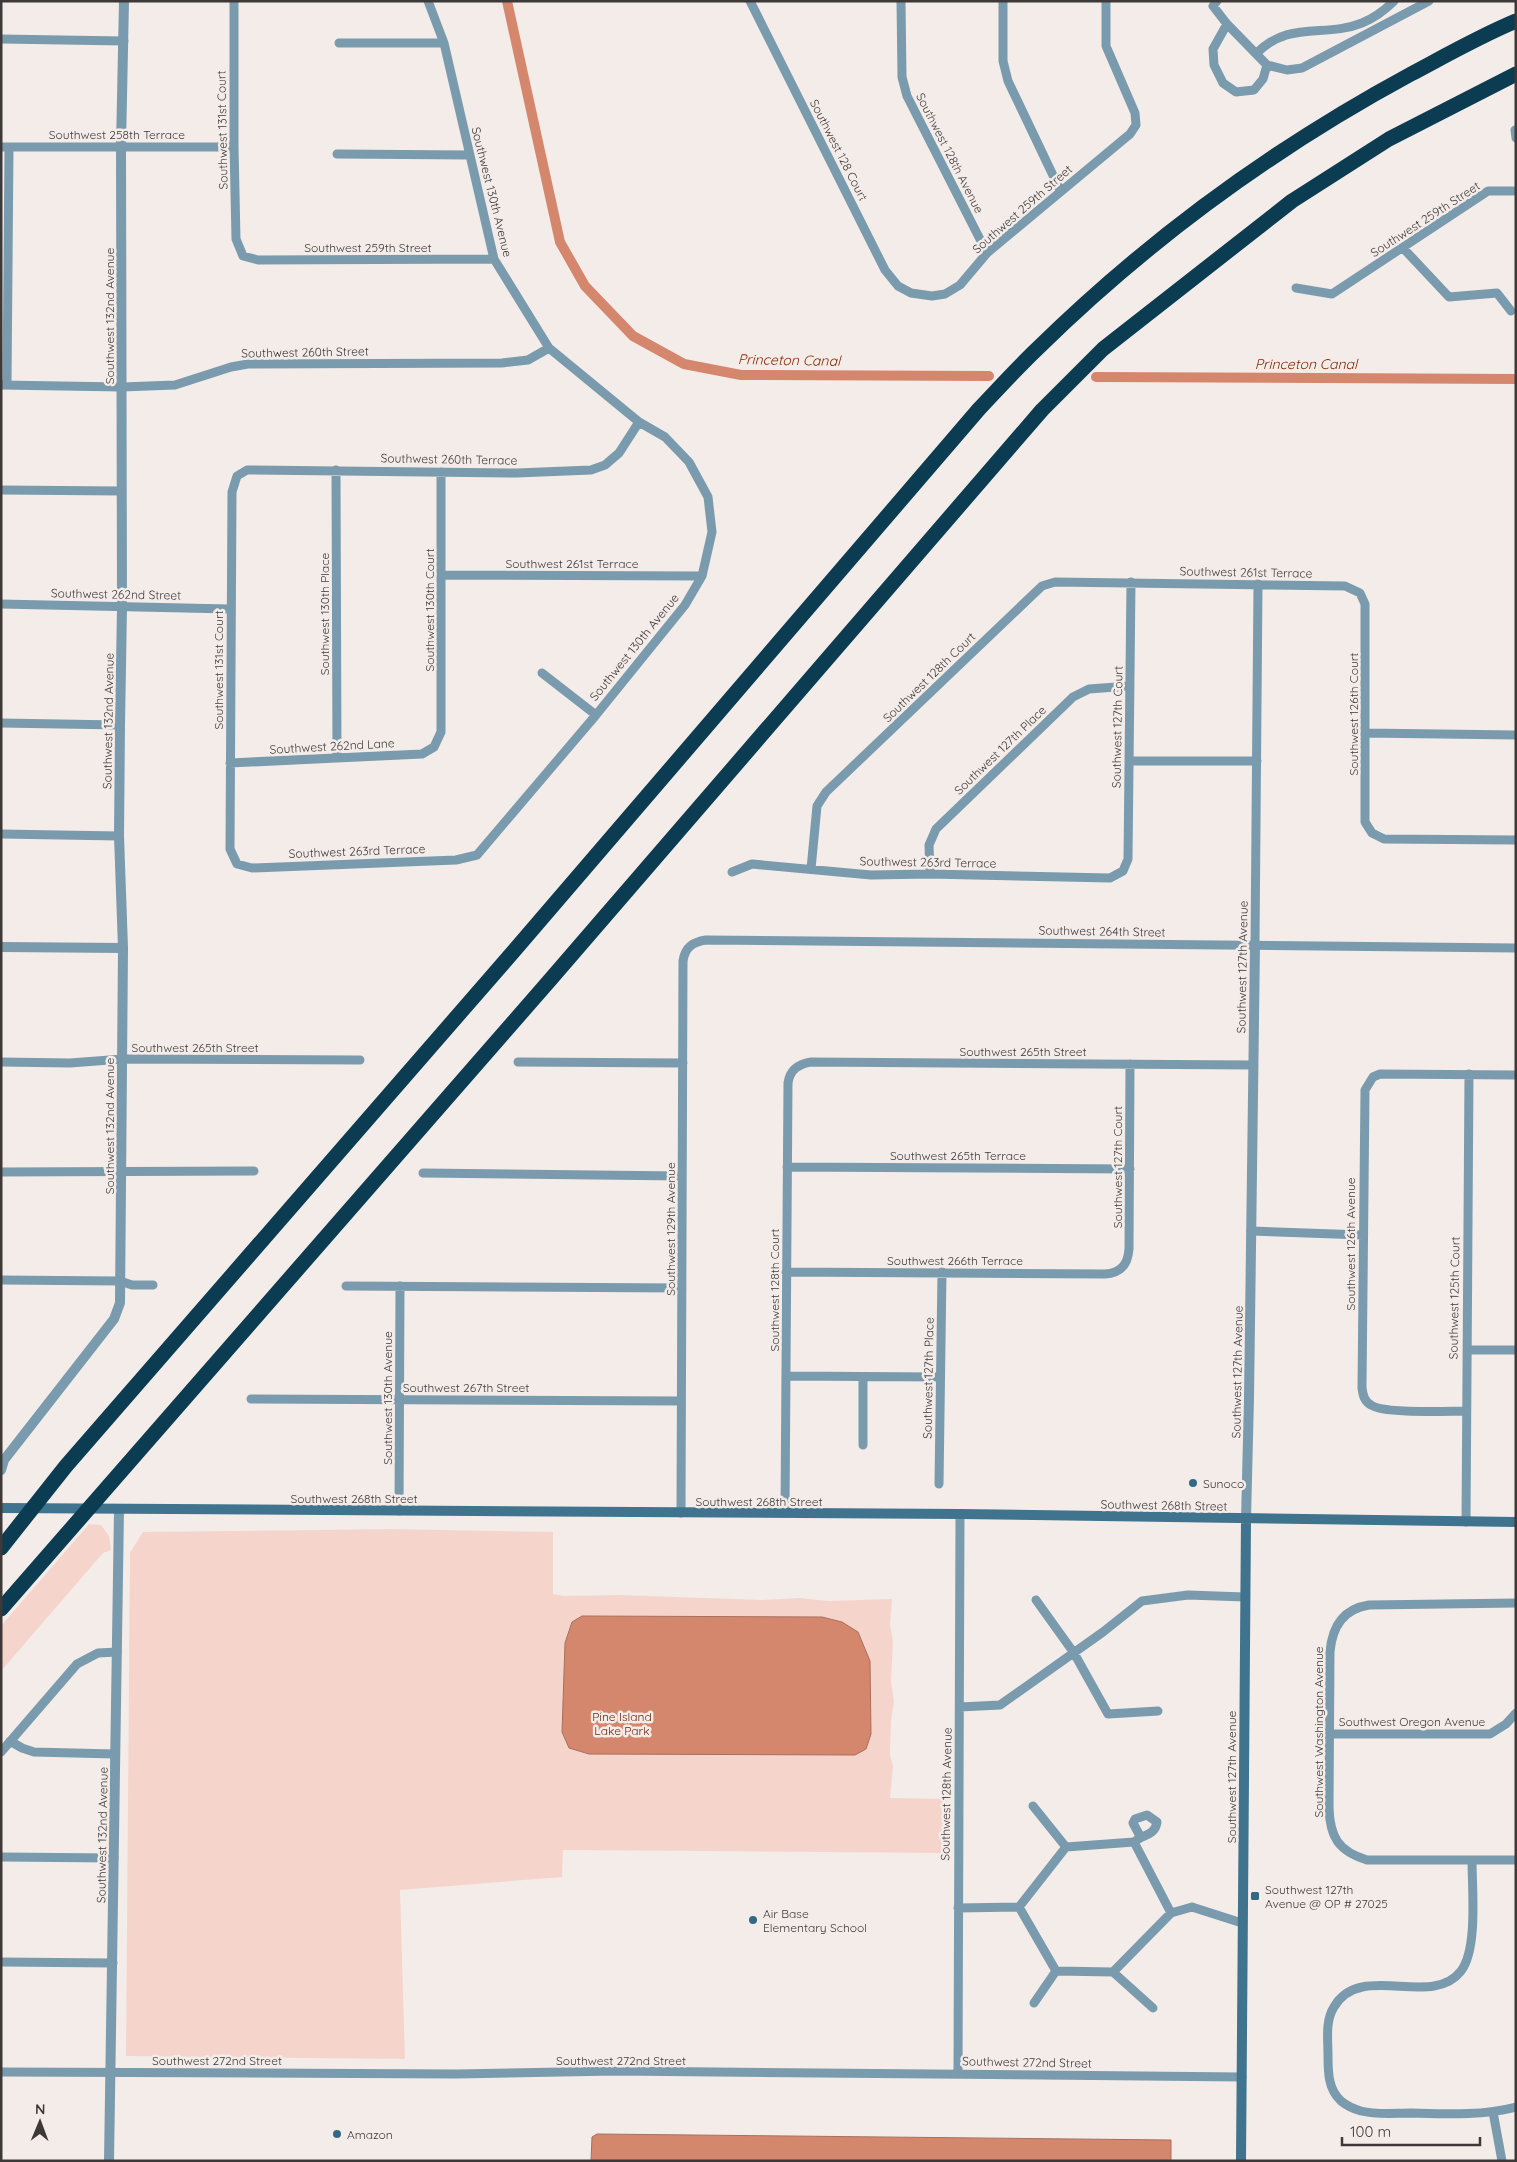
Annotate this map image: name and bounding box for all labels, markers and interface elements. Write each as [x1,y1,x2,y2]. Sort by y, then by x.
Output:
street label: Southwest 131st Court [213,70,231,190]
street label: Southwest 128th Avenue [913,90,987,216]
street label: Southwest 128 Court [807,97,871,203]
street label: Southwest 130th Avenue [469,125,515,259]
street label: Southwest 258th Terrace [49,127,185,142]
street label: Southwest 259th Street [969,162,1075,256]
street label: Southwest 259th Street [1368,178,1482,260]
street label: Southwest 259th Street [304,240,432,255]
street label: Southwest 132nd Avenue [102,248,117,384]
street label: Southwest 260th Street [241,343,369,361]
water label: Princeton Canal [738,350,842,370]
water label: Princeton Canal [1255,355,1359,373]
street label: Southwest 260th Terrace [380,450,518,468]
street label: Southwest 130th Court [422,548,437,672]
street label: Southwest 130th Place [317,552,332,675]
street label: Southwest 261st Terrace [506,556,639,571]
street label: Southwest 261st Terrace [1179,563,1313,581]
street label: Southwest 262nd Street [51,585,181,603]
street label: Southwest 130th Avenue [586,590,682,704]
street label: Southwest 131st Court [211,610,226,730]
street label: Southwest 128th Court [880,629,978,725]
street label: Southwest 132nd Avenue [99,652,117,789]
street label: Southwest 126th Court [1346,653,1361,775]
street label: Southwest 127th Court [1108,666,1126,788]
street label: Southwest 127th Place [951,702,1049,798]
street label: Southwest 262nd Lane [269,735,395,757]
street label: Southwest 263rd Terrace [288,841,426,861]
street label: Southwest 263rd Terrace [860,853,997,871]
street label: Southwest 127th Avenue [1233,900,1251,1033]
street label: Southwest 264th Street [1038,922,1166,940]
street label: Southwest 265th Street [131,1040,259,1055]
street label: Southwest 265th Street [959,1044,1087,1059]
street label: Southwest 132nd Avenue [102,1058,117,1194]
street label: Southwest 127th Court [1110,1106,1125,1228]
street label: Southwest 265th Terrace [890,1148,1026,1163]
street label: Southwest 129th Avenue [663,1162,678,1296]
street label: Southwest 126th Avenue [1343,1177,1358,1311]
street label: Southwest 128th Court [767,1229,782,1351]
street label: Southwest 125th Court [1445,1236,1463,1360]
street label: Southwest 266th Terrace [887,1253,1023,1268]
street label: Southwest 127th Avenue [1228,1305,1246,1438]
street label: Southwest 127th Place [919,1317,937,1439]
street label: Southwest 130th Avenue [380,1331,395,1465]
street label: Southwest 267th Street [403,1380,529,1395]
place label: Sunoco [1203,1476,1244,1491]
marker: Sunoco [1187,1477,1199,1489]
street label: Southwest 268th Street [290,1491,418,1506]
street label: Southwest 268th Street [695,1494,823,1509]
street label: Southwest 268th Street [1100,1496,1228,1514]
street label: Southwest Washington Avenue [1311,1646,1326,1818]
park label: Pine Island Lake Park [592,1709,652,1738]
street label: Southwest 127th Avenue [1224,1710,1239,1843]
street label: Southwest Oregon Avenue [1339,1714,1485,1729]
street label: Southwest 128th Avenue [937,1727,955,1861]
street label: Southwest 132nd Avenue [93,1766,111,1903]
place label: Southwest 127th Avenue @ OP # 27025 [1265,1882,1388,1911]
marker: Southwest 127th Avenue @ OP # 27025 [1249,1890,1261,1902]
place label: Air Base Elementary School [763,1906,867,1935]
marker: Air Base Elementary School [747,1914,759,1926]
street label: Southwest 272nd Street [152,2053,282,2068]
street label: Southwest 272nd Street [556,2053,686,2068]
street label: Southwest 272nd Street [962,2053,1092,2071]
north arrow [15,2097,65,2147]
text: N [35,2100,46,2118]
scale bar [1342,2114,1480,2146]
text: 100 m [1350,2122,1391,2141]
place label: Amazon [347,2127,393,2142]
marker: Amazon [331,2128,343,2140]

